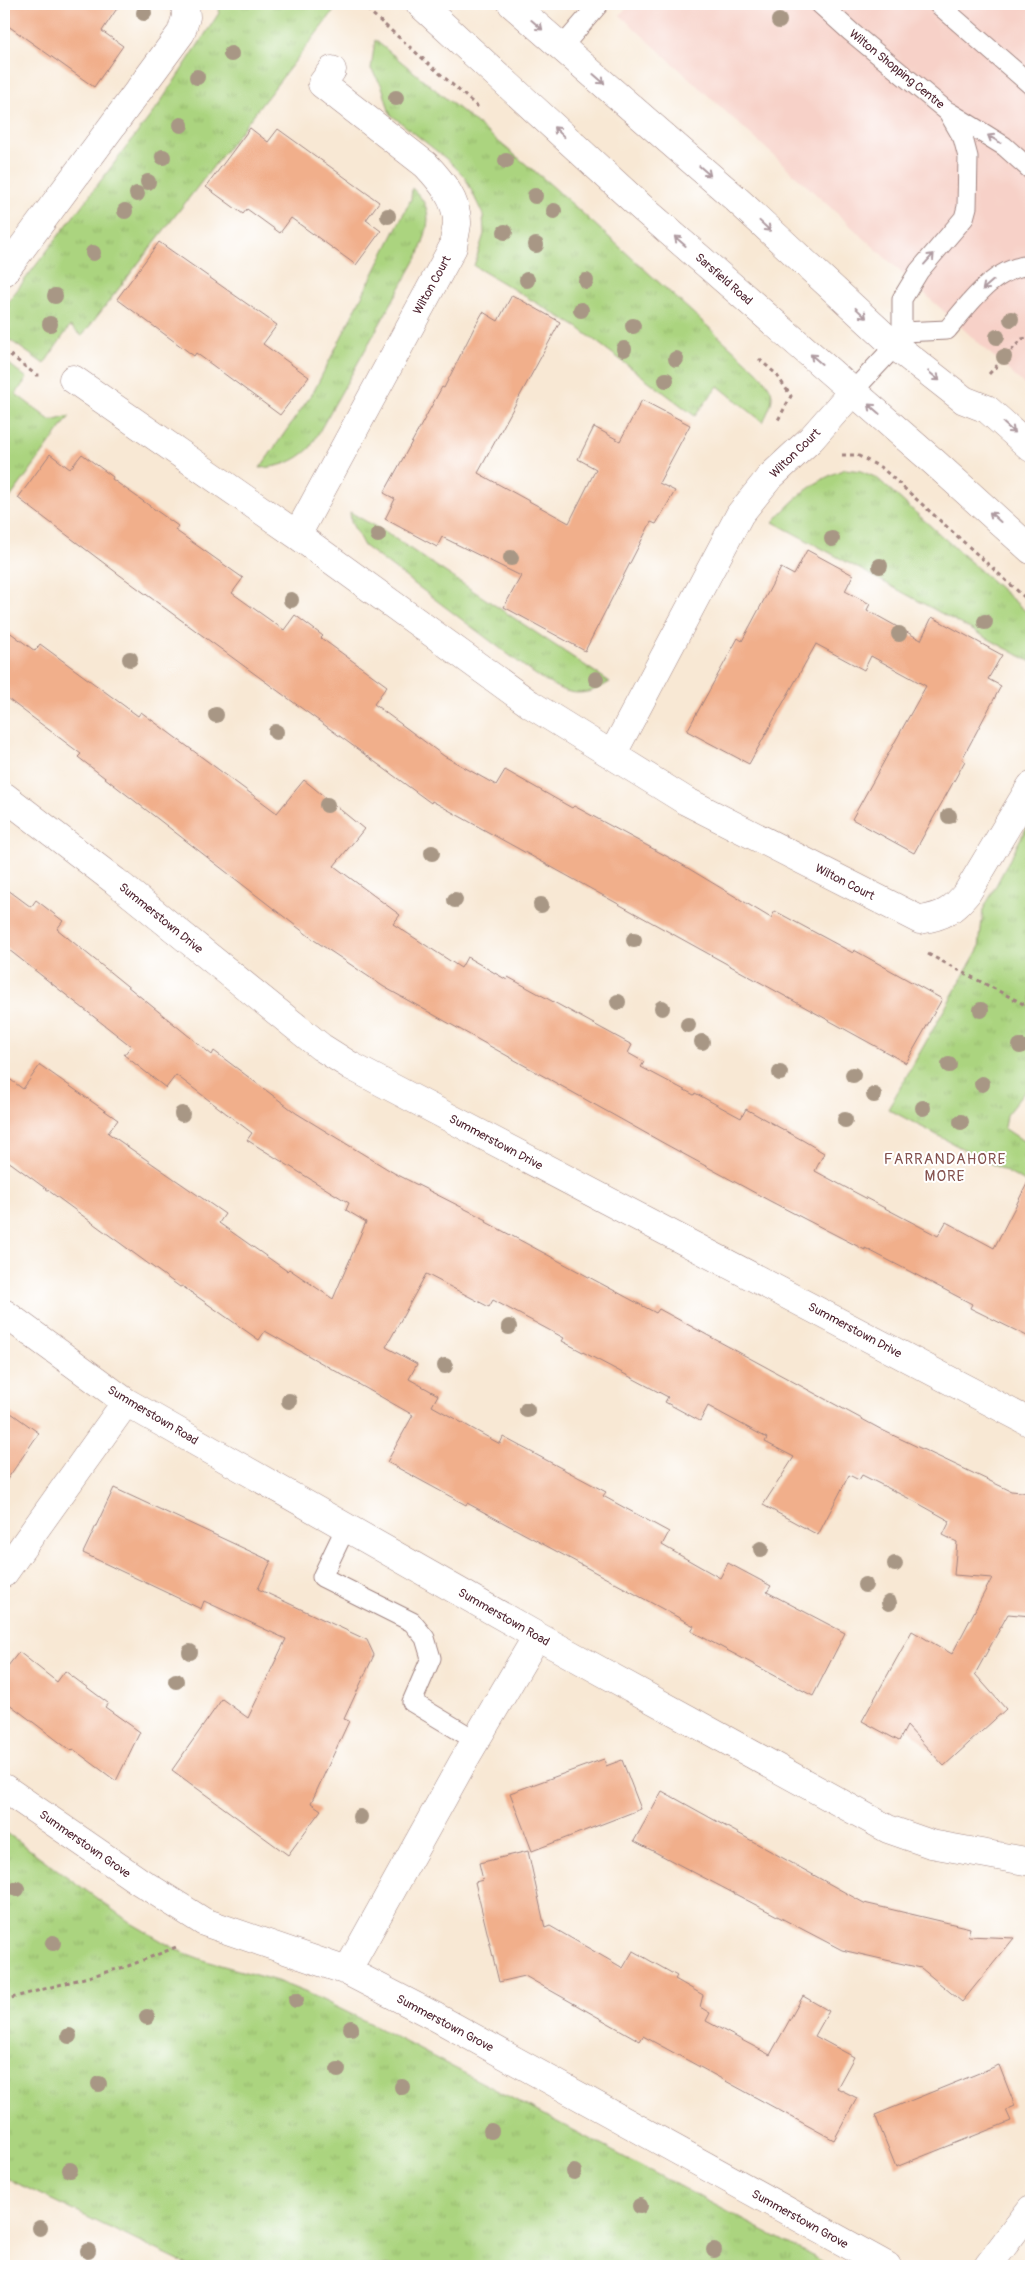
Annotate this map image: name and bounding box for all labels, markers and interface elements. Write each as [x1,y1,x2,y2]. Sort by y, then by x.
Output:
one-way arrow [531,20,544,31]
street label: Wilton Shopping Centre [846,26,947,112]
one-way arrow [592,73,605,84]
one-way arrow [553,126,566,138]
one-way arrow [987,134,1001,144]
one-way arrow [698,165,711,177]
one-way arrow [759,220,771,232]
one-way arrow [674,236,687,247]
street label: Sarsfield Road [692,250,756,309]
street label: Wilton Court [410,253,455,317]
one-way arrow [923,253,935,266]
one-way arrow [982,279,995,291]
one-way arrow [855,307,867,319]
one-way arrow [809,353,822,365]
one-way arrow [927,371,940,382]
one-way arrow [867,403,880,415]
one-way arrow [1003,422,1016,434]
street label: Wilton Court [767,425,824,481]
one-way arrow [989,511,1002,523]
street label: Wilton Court [812,861,877,904]
street label: Summerstown Drive [116,880,206,957]
street label: Summerstown Drive [446,1111,545,1173]
district label: FARRANDAHORE MORE [884,1150,1006,1186]
street label: Summerstown Drive [805,1299,904,1361]
street label: Summerstown Road [105,1382,201,1448]
street label: Summerstown Road [455,1585,552,1650]
street label: Summerstown Grove [36,1807,133,1882]
street label: Summerstown Grove [394,1991,496,2055]
street label: Summerstown Grove [749,2187,851,2252]

